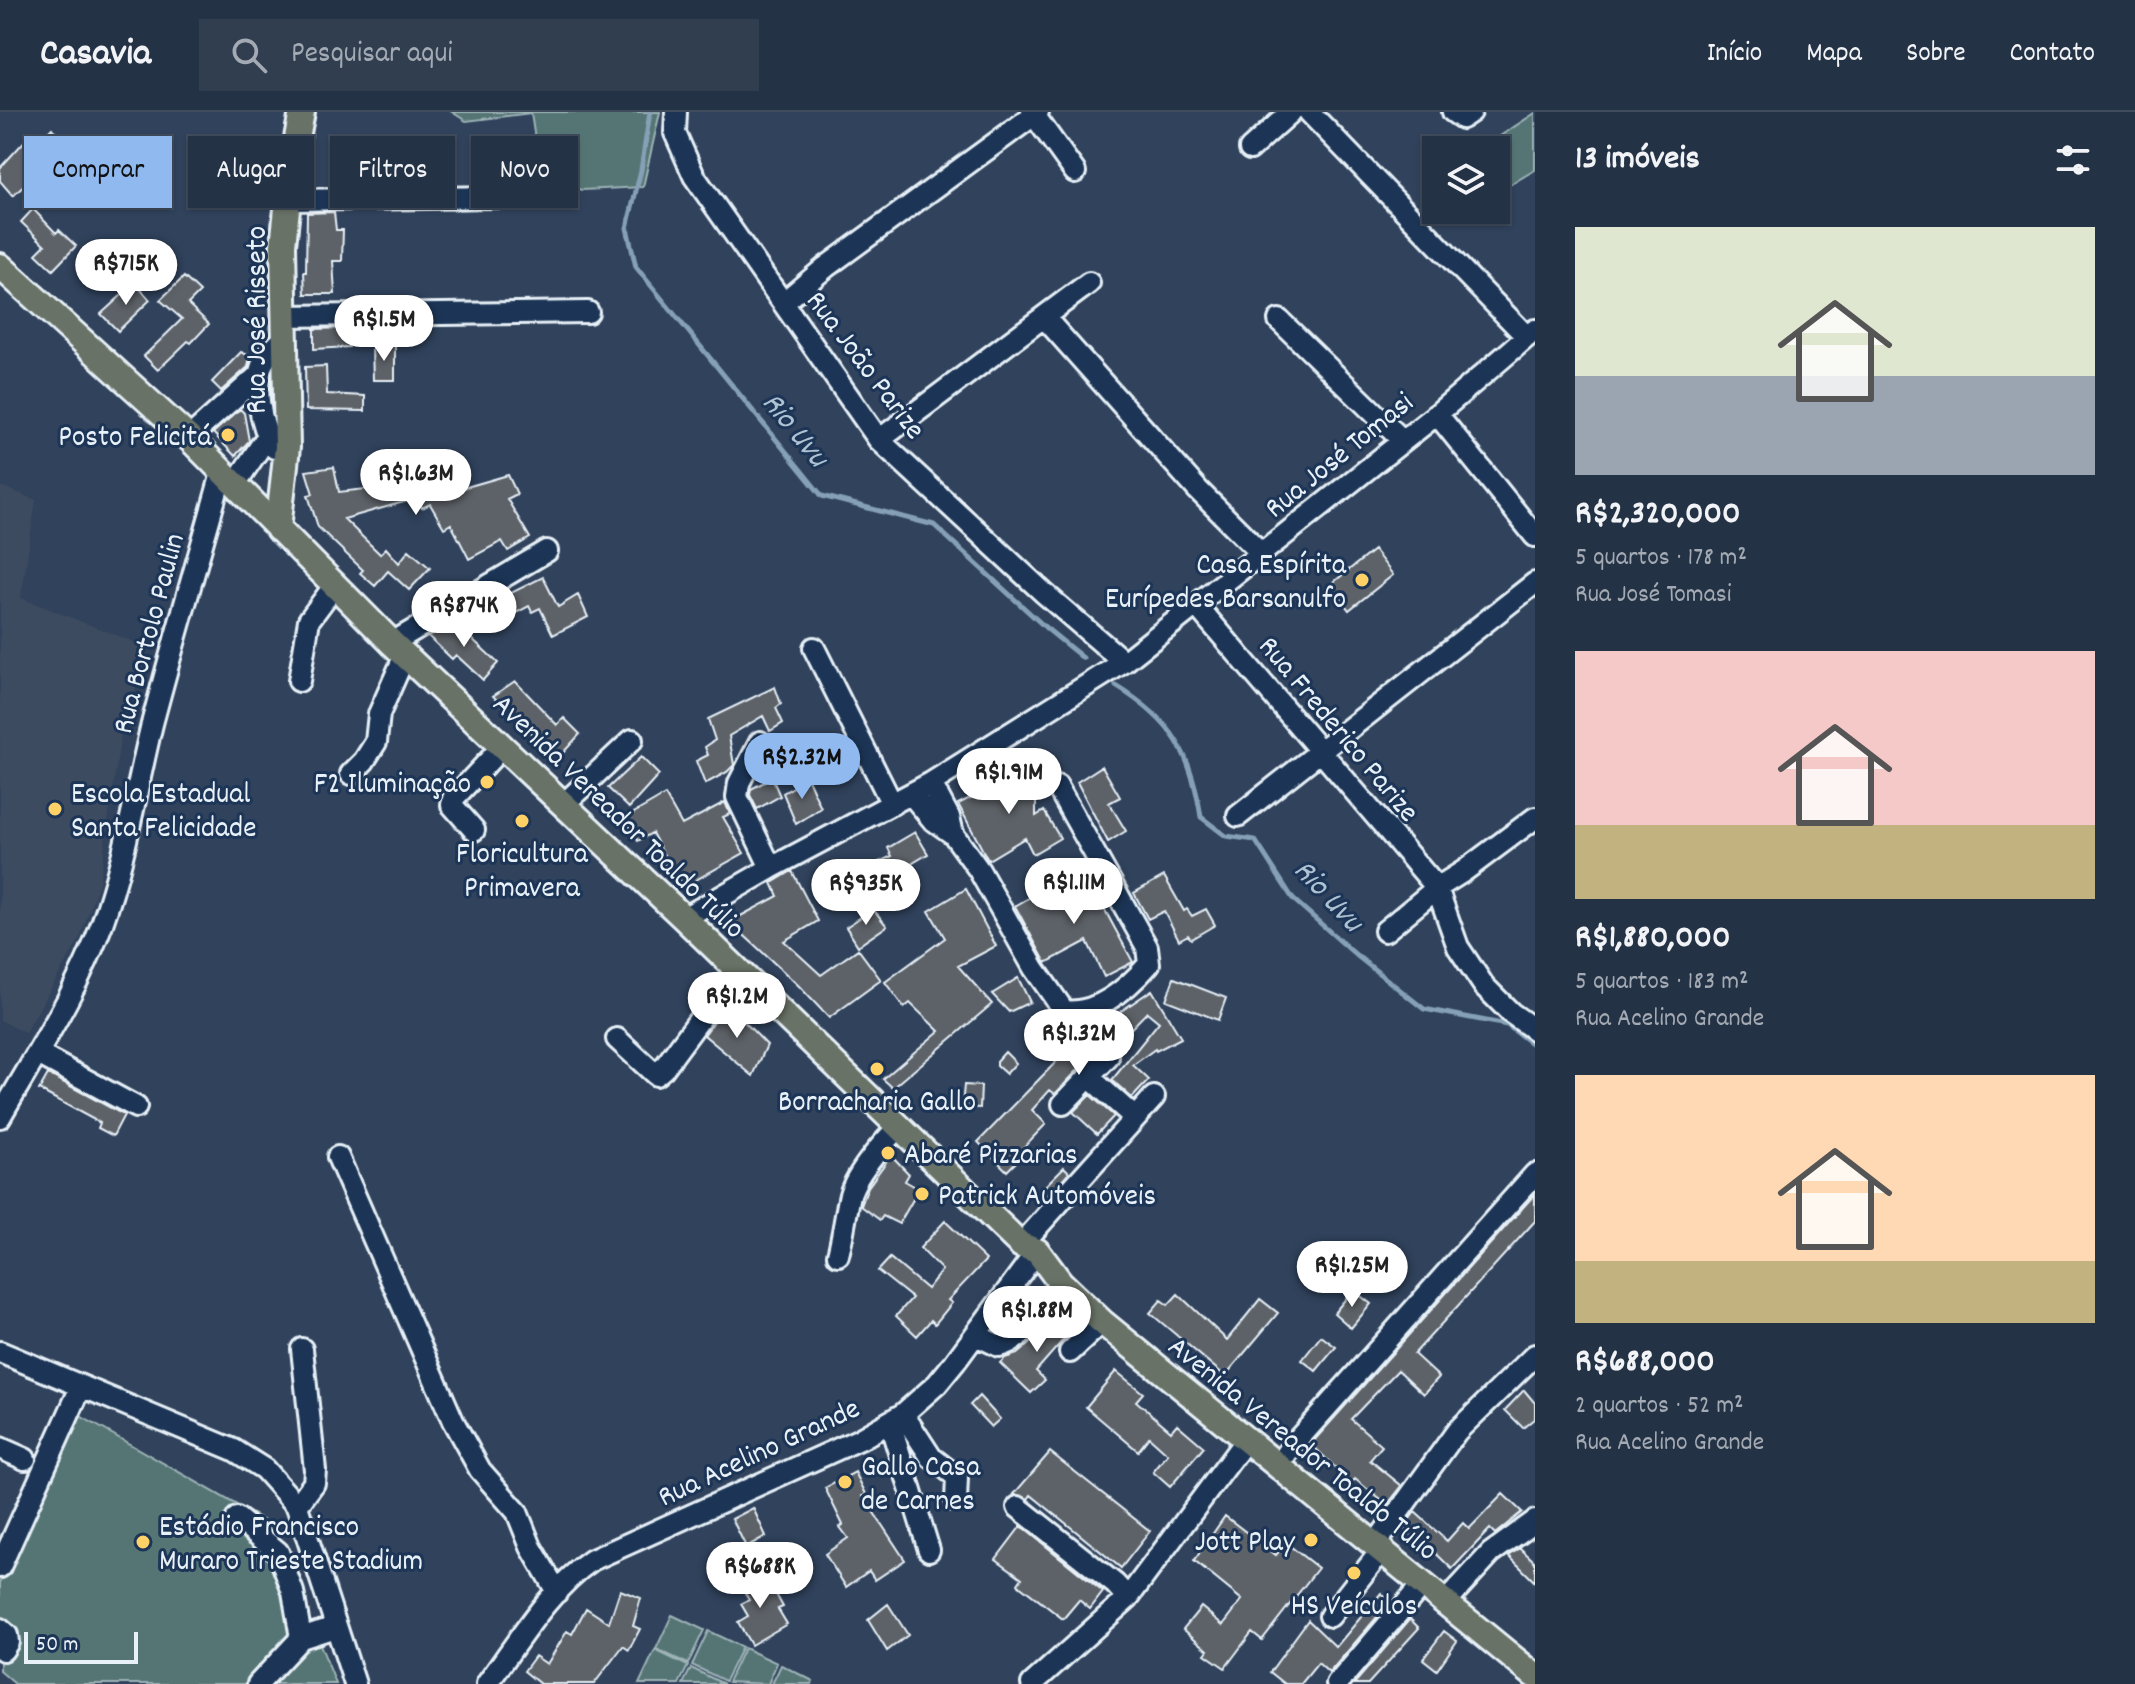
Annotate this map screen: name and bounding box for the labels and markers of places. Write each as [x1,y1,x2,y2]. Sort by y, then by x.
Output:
pin: R$715K [61,239,191,307]
pin: R$1.5M [319,295,449,363]
place label: Posto Felicitá [58,418,212,461]
marker: Posto Felicitá [219,426,237,444]
pin: R$1.63M [342,449,490,517]
place label: Casa Espírita Eurípedes Barsanulfo [1105,546,1347,623]
marker: Casa Espírita Eurípedes Barsanulfo [1353,571,1371,589]
pin: R$874K [399,581,529,649]
pin: R$2.32M [728,733,876,801]
pin: R$1.91M [935,748,1083,816]
place label: F2 Iluminação [314,765,471,808]
marker: F2 Iluminação [478,773,496,791]
place label: Escola Estadual Santa Felicidade [71,775,256,852]
marker: Escola Estadual Santa Felicidade [46,800,64,818]
marker: Floricultura Primavera [513,812,531,830]
place label: Floricultura Primavera [456,835,589,912]
pin: R$1.11M [1000,858,1148,926]
pin: R$935K [801,859,931,927]
pin: R$1.2M [672,972,802,1040]
pin: R$1.32M [1005,1009,1153,1077]
marker: Borracharia Gallo [868,1060,886,1078]
place label: Borracharia Gallo [778,1083,976,1126]
place label: Abaré Pizzarias [904,1136,1078,1179]
marker: Abaré Pizzarias [879,1144,897,1162]
place label: Patrick Automóveis [938,1177,1156,1220]
marker: Patrick Automóveis [913,1185,931,1203]
pin: R$1.25M [1278,1241,1426,1309]
pin: R$1.88M [963,1286,1111,1354]
place label: Gallo Casa de Carnes [861,1448,981,1525]
marker: Gallo Casa de Carnes [836,1473,854,1491]
place label: Estádio Francisco Muraro Trieste Stadium [159,1508,423,1585]
place label: Jott Play [1195,1523,1296,1566]
marker: Jott Play [1302,1531,1320,1549]
marker: Estádio Francisco Muraro Trieste Stadium [134,1533,152,1551]
pin: R$688K [695,1542,825,1610]
marker: HS Veículos [1345,1564,1363,1582]
place label: HS Veículos [1291,1587,1417,1630]

